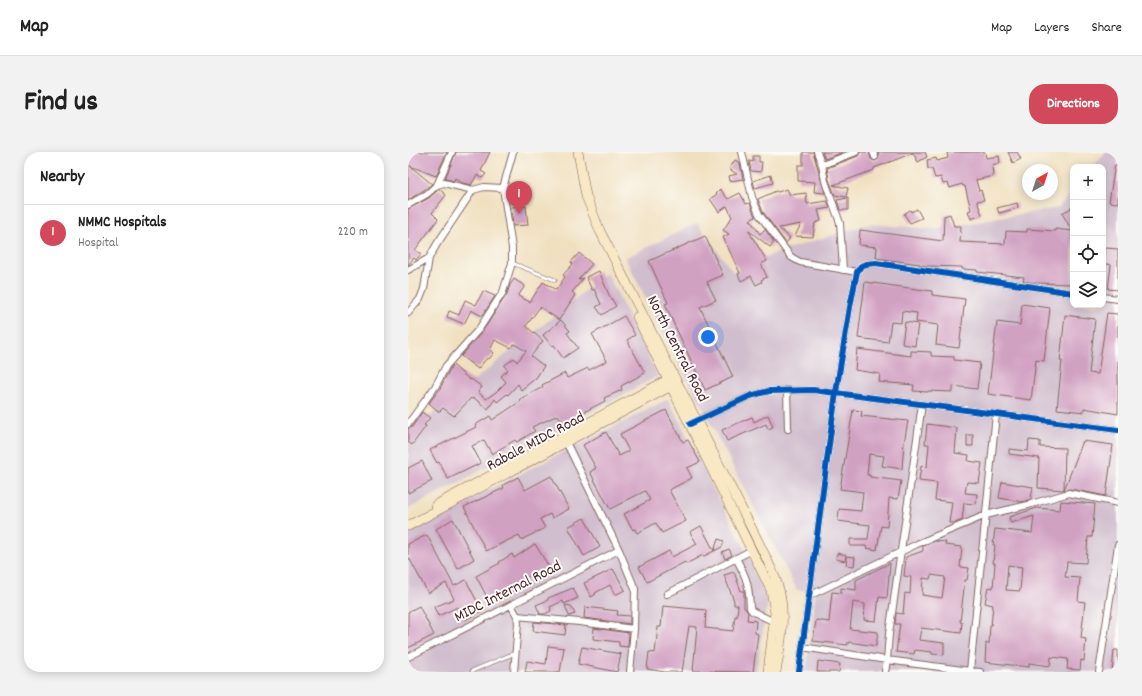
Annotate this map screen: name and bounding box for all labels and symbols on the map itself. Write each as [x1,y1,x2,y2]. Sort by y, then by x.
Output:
north arrow [1022,164,1058,200]
pin: 1 [506,181,532,214]
street label: North Central Road [640,292,714,406]
your location [698,327,718,347]
street label: Rabale MIDC Road [483,406,589,478]
street label: MIDC Internal Road [450,555,566,629]

